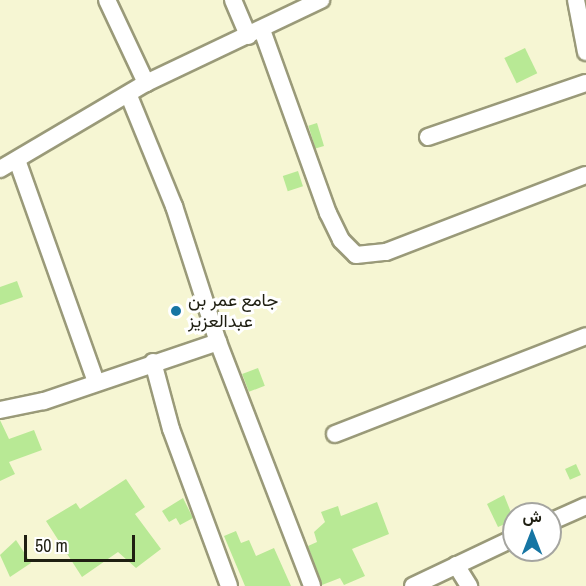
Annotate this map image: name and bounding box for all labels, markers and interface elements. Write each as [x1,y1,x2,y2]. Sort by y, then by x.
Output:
place label: جامع عمر بن عبدالعزيز [188,290,278,332]
marker: جامع عمر بن عبدالعزيز [169,304,183,318]
north arrow [502,502,562,562]
text: ش [522,505,542,527]
scale bar [27,523,138,561]
text: 50 m [35,533,68,558]

